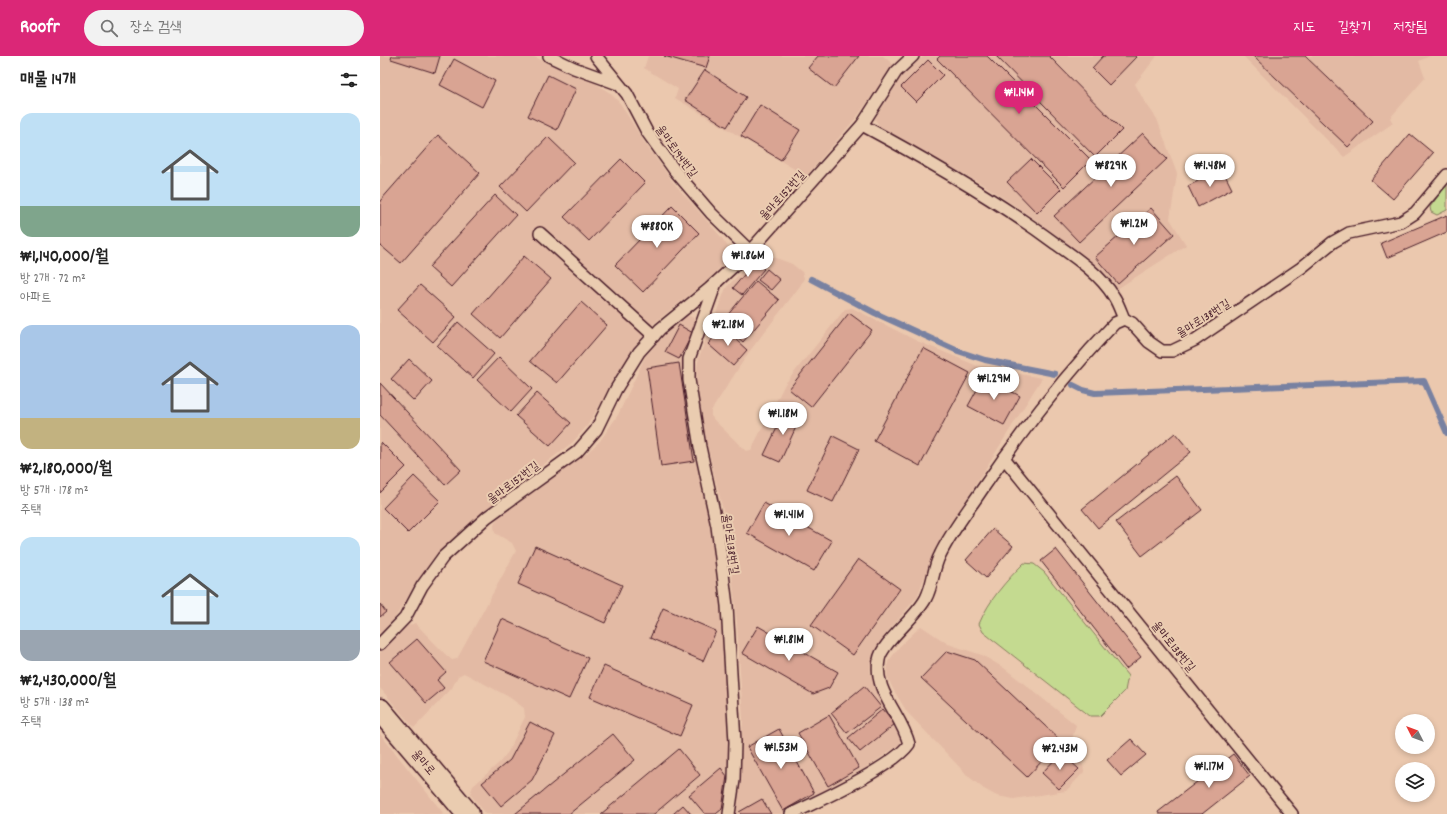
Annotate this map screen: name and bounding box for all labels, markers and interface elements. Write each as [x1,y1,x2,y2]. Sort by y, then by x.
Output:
search box [84,10,364,46]
text: Roofr [20,15,60,42]
icon: search [98,17,120,39]
text: 장소 검색 [130,17,182,39]
text: 지도 [1293,18,1315,38]
text: 길찾기 [1337,18,1371,38]
text: 저장됨 [1393,18,1427,38]
text: 매물 14개 [20,69,76,93]
icon: filters [338,69,360,91]
pin: ₩1.14M [986,81,1052,115]
text: ₩1.14M [1004,84,1034,103]
street label: 율마로194번길 [651,122,701,182]
icon: home [154,139,226,211]
pin: ₩829K [1083,154,1139,188]
pin: ₩1.48M [1177,154,1243,188]
text: ₩829K [1095,157,1127,176]
text: ₩1.48M [1194,157,1226,176]
street label: 율마로152번길 [756,167,810,225]
pin: ₩1.2M [1106,212,1162,246]
pin: ₩880K [629,215,685,249]
text: ₩1.2M [1120,215,1148,234]
text: ₩880K [641,218,673,237]
pin: ₩1.86M [715,244,781,278]
text: ₩1,140,000/월 [20,246,109,270]
text: ₩1.86M [731,247,765,266]
text: 방 2개 · 72 m² [20,270,86,289]
text: 아파트 [20,289,51,308]
street label: 율마로138번길 [1173,296,1234,343]
pin: ₩2.18M [695,313,761,347]
text: ₩2.18M [712,316,744,335]
icon: home [154,351,226,423]
pin: ₩1.29M [961,367,1027,401]
text: ₩1.29M [977,370,1011,389]
pin: ₩1.18M [750,402,816,436]
text: ₩1.18M [768,405,798,424]
text: ₩2,180,000/월 [20,458,112,482]
street label: 율마로152번길 [484,458,544,509]
text: 방 5개 · 178 m² [20,482,89,501]
text: 주택 [20,501,41,520]
pin: ₩1.41M [756,503,822,537]
text: ₩1.41M [774,506,804,525]
street label: 율마로138번길 [717,513,742,576]
icon: home [154,563,226,635]
street label: 율마로138번길 [1147,618,1199,676]
pin: ₩1.81M [756,628,822,662]
text: ₩1.81M [774,631,804,650]
text: ₩2,430,000/월 [20,670,116,694]
text: 방 5개 · 138 m² [20,694,89,713]
text: 주택 [20,713,41,732]
north arrow [1395,714,1435,754]
map controls [1395,714,1435,802]
pin: ₩1.53M [748,736,814,770]
pin: ₩2.43M [1027,737,1093,771]
text: ₩1.53M [764,739,798,758]
text: ₩2.43M [1042,740,1078,759]
street label: 율마로 [407,746,439,780]
pin: ₩1.17M [1176,755,1242,789]
text: ₩1.17M [1194,758,1224,777]
button: layers [1395,762,1435,802]

